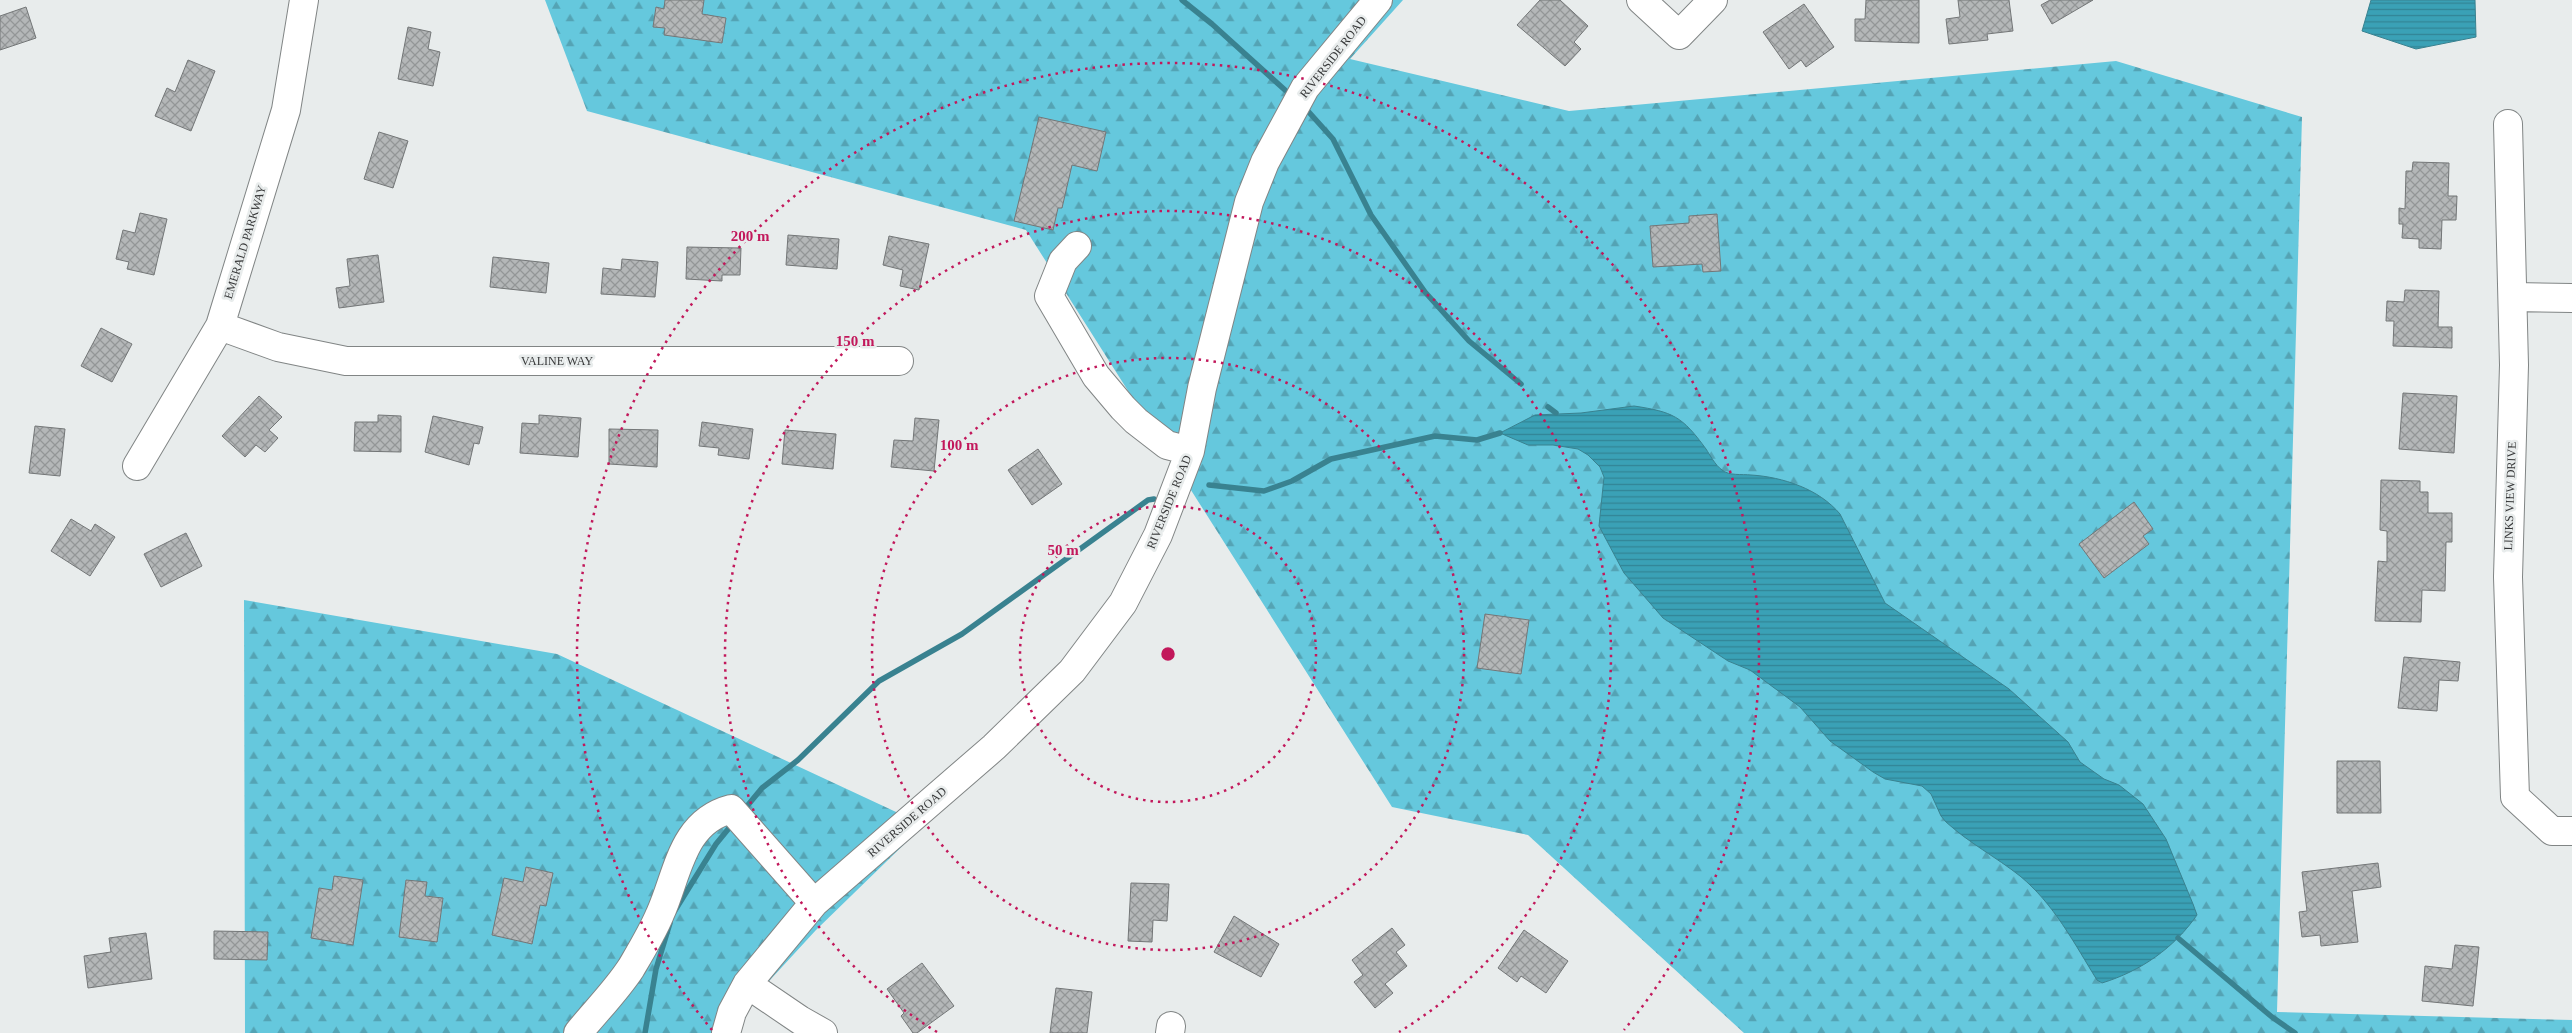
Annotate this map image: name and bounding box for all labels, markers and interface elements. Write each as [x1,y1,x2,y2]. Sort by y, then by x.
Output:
street label: RIVERSIDE ROAD [1297,13,1369,101]
street label: EMERALD PARKWAY [221,183,269,301]
text: 200 m [731,228,770,244]
text: 150 m [836,333,875,349]
street label: VALINE WAY [521,354,593,368]
text: 100 m [940,437,979,453]
street label: LINKS VIEW DRIVE [2501,441,2519,551]
street label: RIVERSIDE ROAD [1144,453,1194,551]
text: 50 m [1047,542,1079,558]
centre of rings [1159,645,1177,663]
street label: RIVERSIDE ROAD [865,784,949,860]

